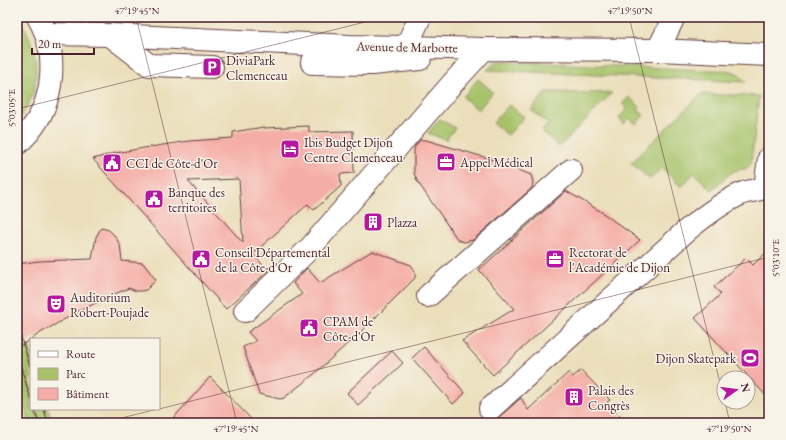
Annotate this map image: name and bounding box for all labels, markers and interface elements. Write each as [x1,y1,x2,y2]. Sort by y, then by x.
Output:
text: 47°19'45"N [115,4,160,17]
text: 47°19'50"N [608,4,653,17]
scale bar [32,30,94,56]
text: 20 m [38,36,62,52]
street label: Avenue de Marbotte [355,38,458,56]
place label: DiviaPark Clemenceau [226,52,288,84]
parking icon: DiviaPark Clemenceau [201,56,223,78]
text: 5°03'05"E [5,89,18,127]
place label: Ibis Budget Dijon Centre Clemenceau [304,134,403,166]
hotel icon: Ibis Budget Dijon Centre Clemenceau [279,138,301,160]
office icon: Appel Médical [435,151,457,173]
public building icon: CCI de Côte-d'Or [101,152,123,174]
place label: Appel Médical [459,154,533,171]
place label: CCI de Côte-d'Or [126,155,218,172]
place label: Banque des territoires [168,184,225,216]
public building icon: Banque des territoires [143,188,165,210]
building icon: Plazza [362,211,384,233]
place label: Plazza [387,214,418,231]
text: 5°03'10"E [769,239,782,277]
place label: Conseil Départemental de la Côte-d'Or [215,244,330,276]
place label: Rectorat de l'Académie de Dijon [569,244,670,276]
public building icon: Conseil Départemental de la Côte-d'Or [190,248,212,270]
office icon: Rectorat de l'Académie de Dijon [544,248,566,270]
place label: Auditorium Robert-Poujade [69,289,149,321]
theatre icon: Auditorium Robert-Poujade [45,293,67,315]
place label: CPAM de Côte-d'Or [323,313,375,345]
public building icon: CPAM de Côte-d'Or [298,317,320,339]
legend [30,338,160,410]
text: Route [66,346,96,362]
sports icon: Dijon Skatepark [739,347,761,369]
place label: Dijon Skatepark [656,350,737,367]
text: Parc [66,366,86,382]
north arrow [716,370,756,410]
place label: Palais des Congrès [588,382,634,414]
text: N [738,382,754,394]
text: Bâtiment [66,386,109,402]
building icon: Palais des Congrès [563,386,585,408]
text: 47°19'45"N [214,422,259,435]
text: 47°19'50"N [707,422,752,435]

